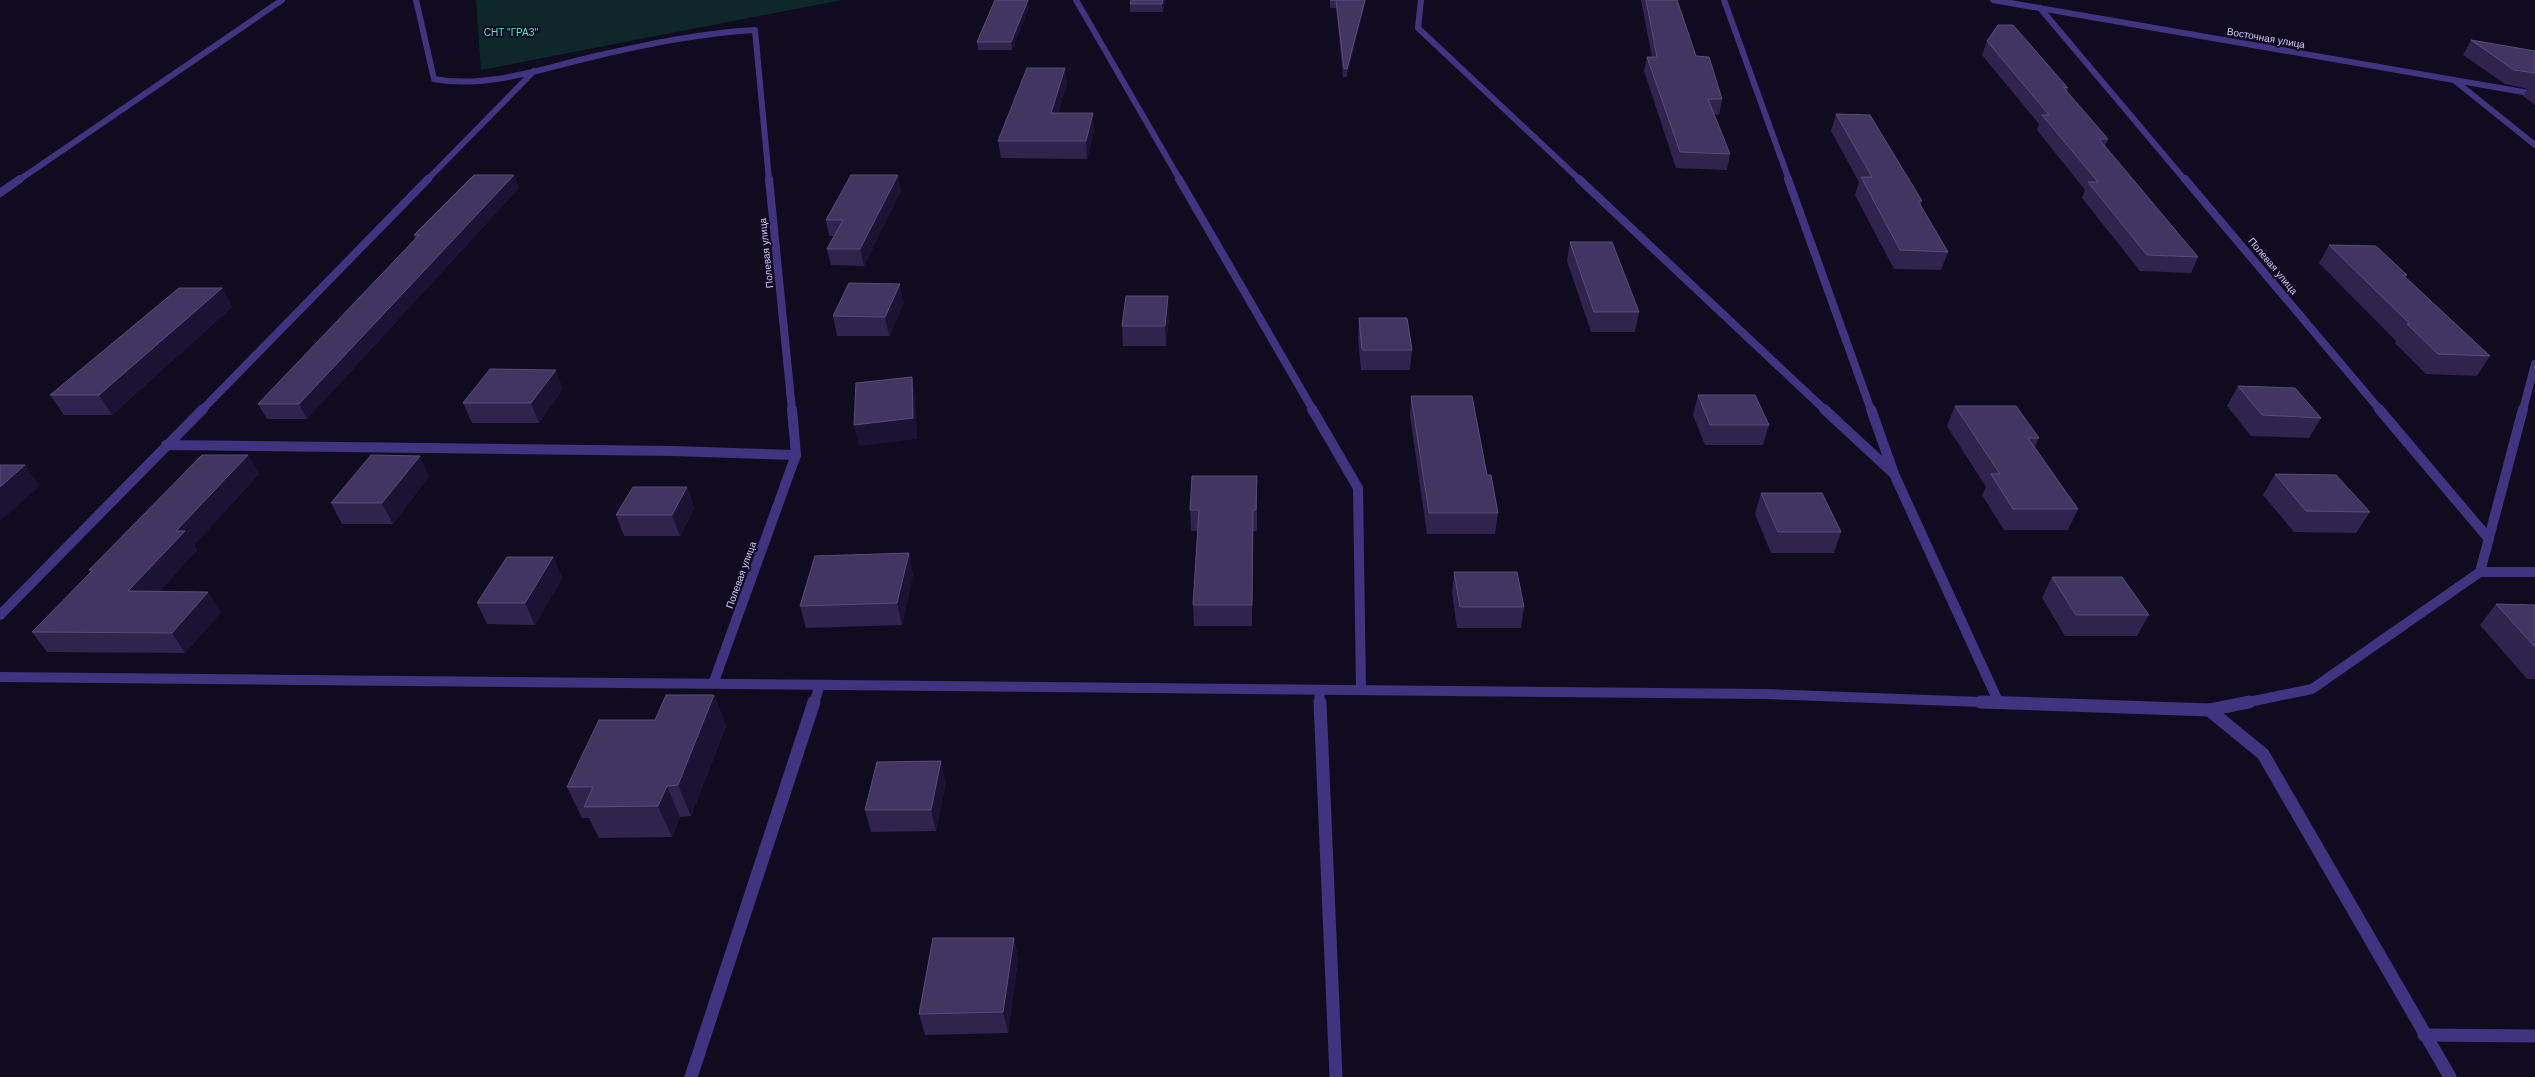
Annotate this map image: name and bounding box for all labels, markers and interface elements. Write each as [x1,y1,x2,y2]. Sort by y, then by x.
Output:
street label: Восточная улица [2226,26,2306,50]
park label: СНТ "ГРАЗ" [484,27,539,38]
street label: Полевая улица [757,217,775,289]
street label: Полевая улица [2246,236,2300,297]
street label: Полевая улица [724,540,758,610]

